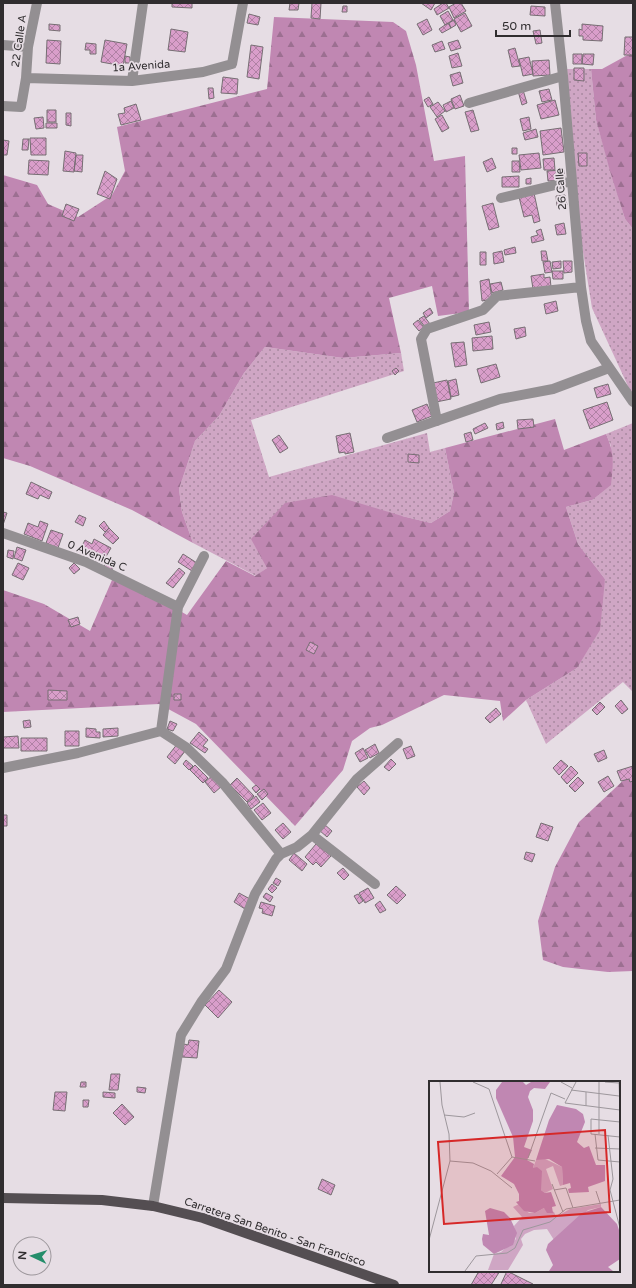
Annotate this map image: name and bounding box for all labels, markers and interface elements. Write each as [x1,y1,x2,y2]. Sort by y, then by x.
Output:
scale bar [496,12,570,38]
street label: 22 Calle A [9,14,29,68]
text: 50 m [502,19,531,33]
street label: 1a Avenida [111,57,171,75]
street label: 26 Calle [553,167,569,211]
street label: 0 Avenida C [66,538,129,574]
inset map [429,1081,620,1272]
street label: Carretera San Benito - San Francisco [183,1195,368,1269]
north arrow [12,1236,52,1276]
text: N [16,1250,29,1260]

